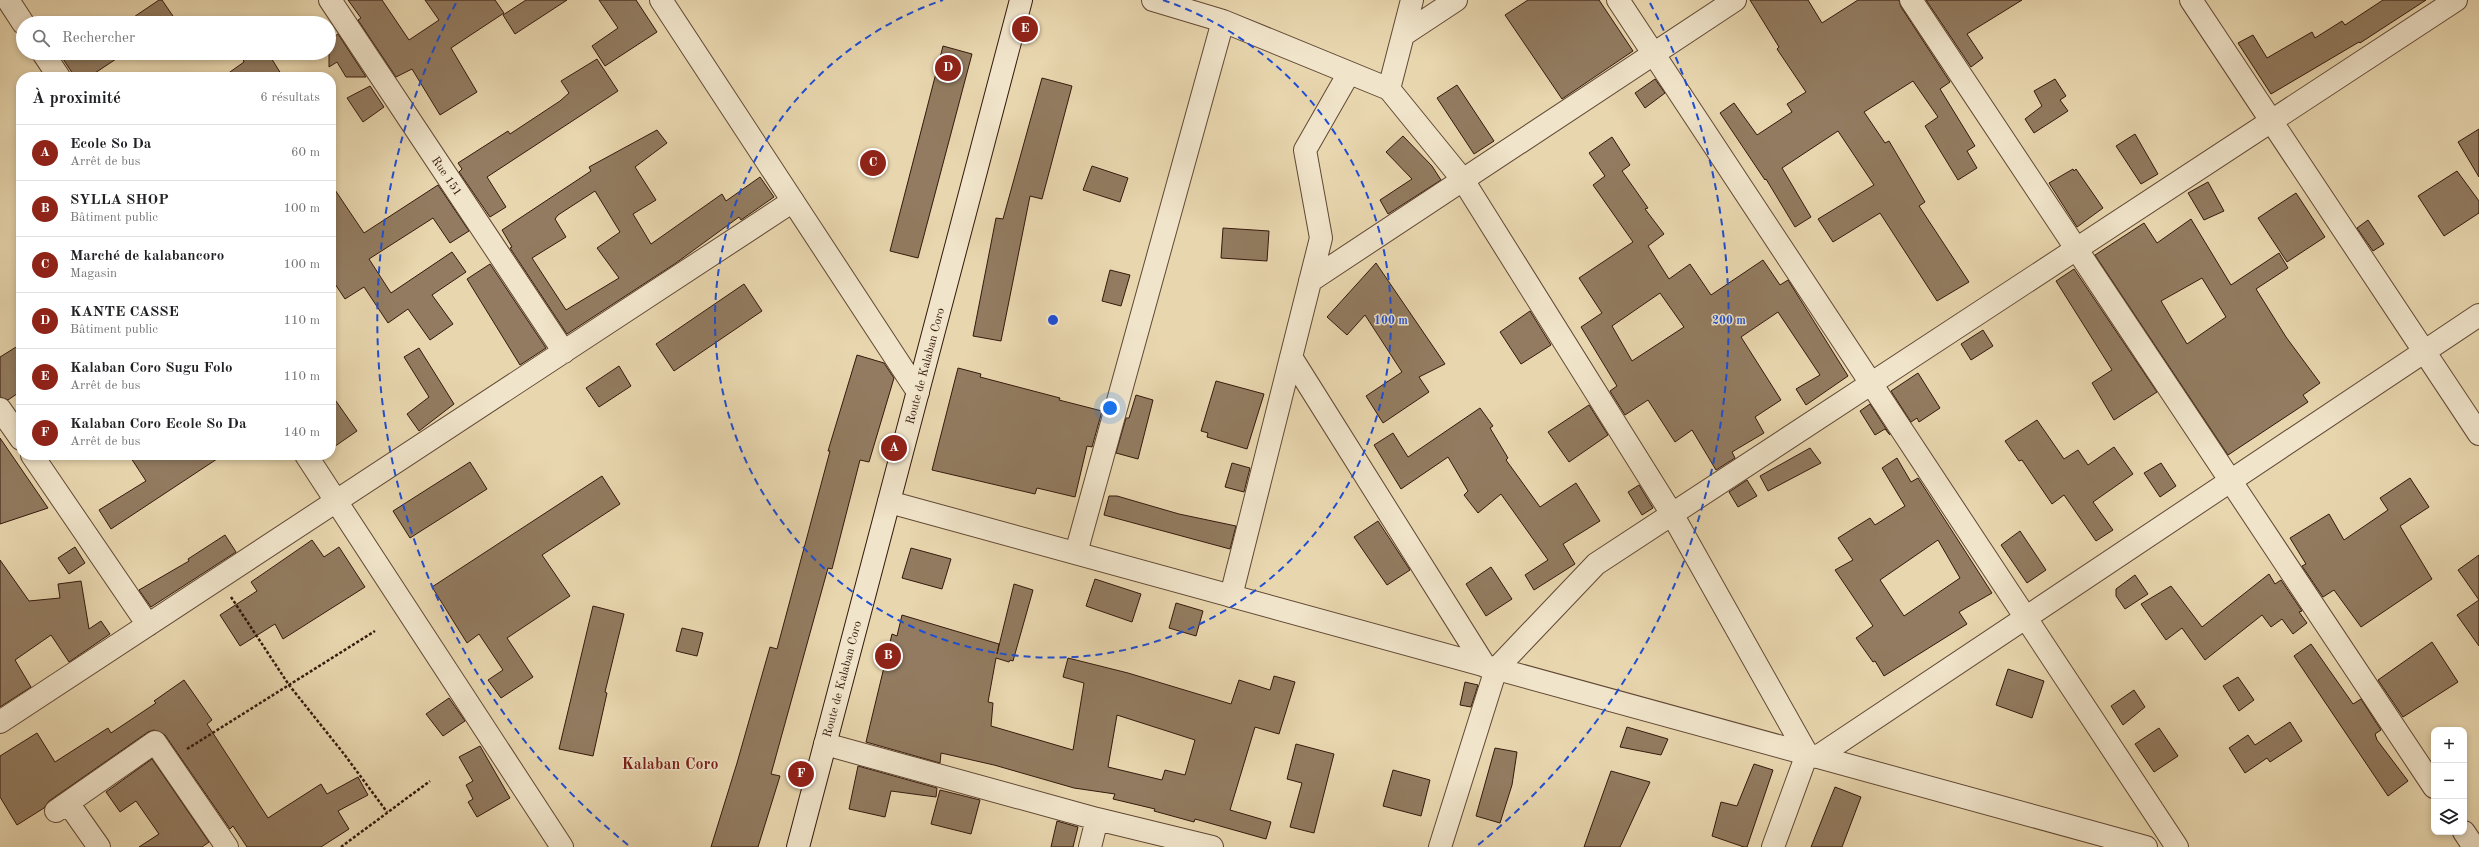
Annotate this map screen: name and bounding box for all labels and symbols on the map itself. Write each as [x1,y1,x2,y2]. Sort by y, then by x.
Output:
pin: E [1012,14,1038,44]
pin: D [935,53,961,83]
pin: C [860,148,886,178]
street label: Rue 151 [429,154,464,198]
street label: Route de Kalaban Coro [905,307,947,426]
centre of rings [1046,313,1060,327]
text: 100 m [1374,315,1408,327]
text: 200 m [1712,315,1746,327]
your location [1100,398,1120,418]
pin: A [881,433,907,463]
street label: Route de Kalaban Coro [822,620,864,739]
pin: B [875,641,901,671]
district label: Kalaban Coro [621,757,719,773]
pin: F [788,759,814,789]

